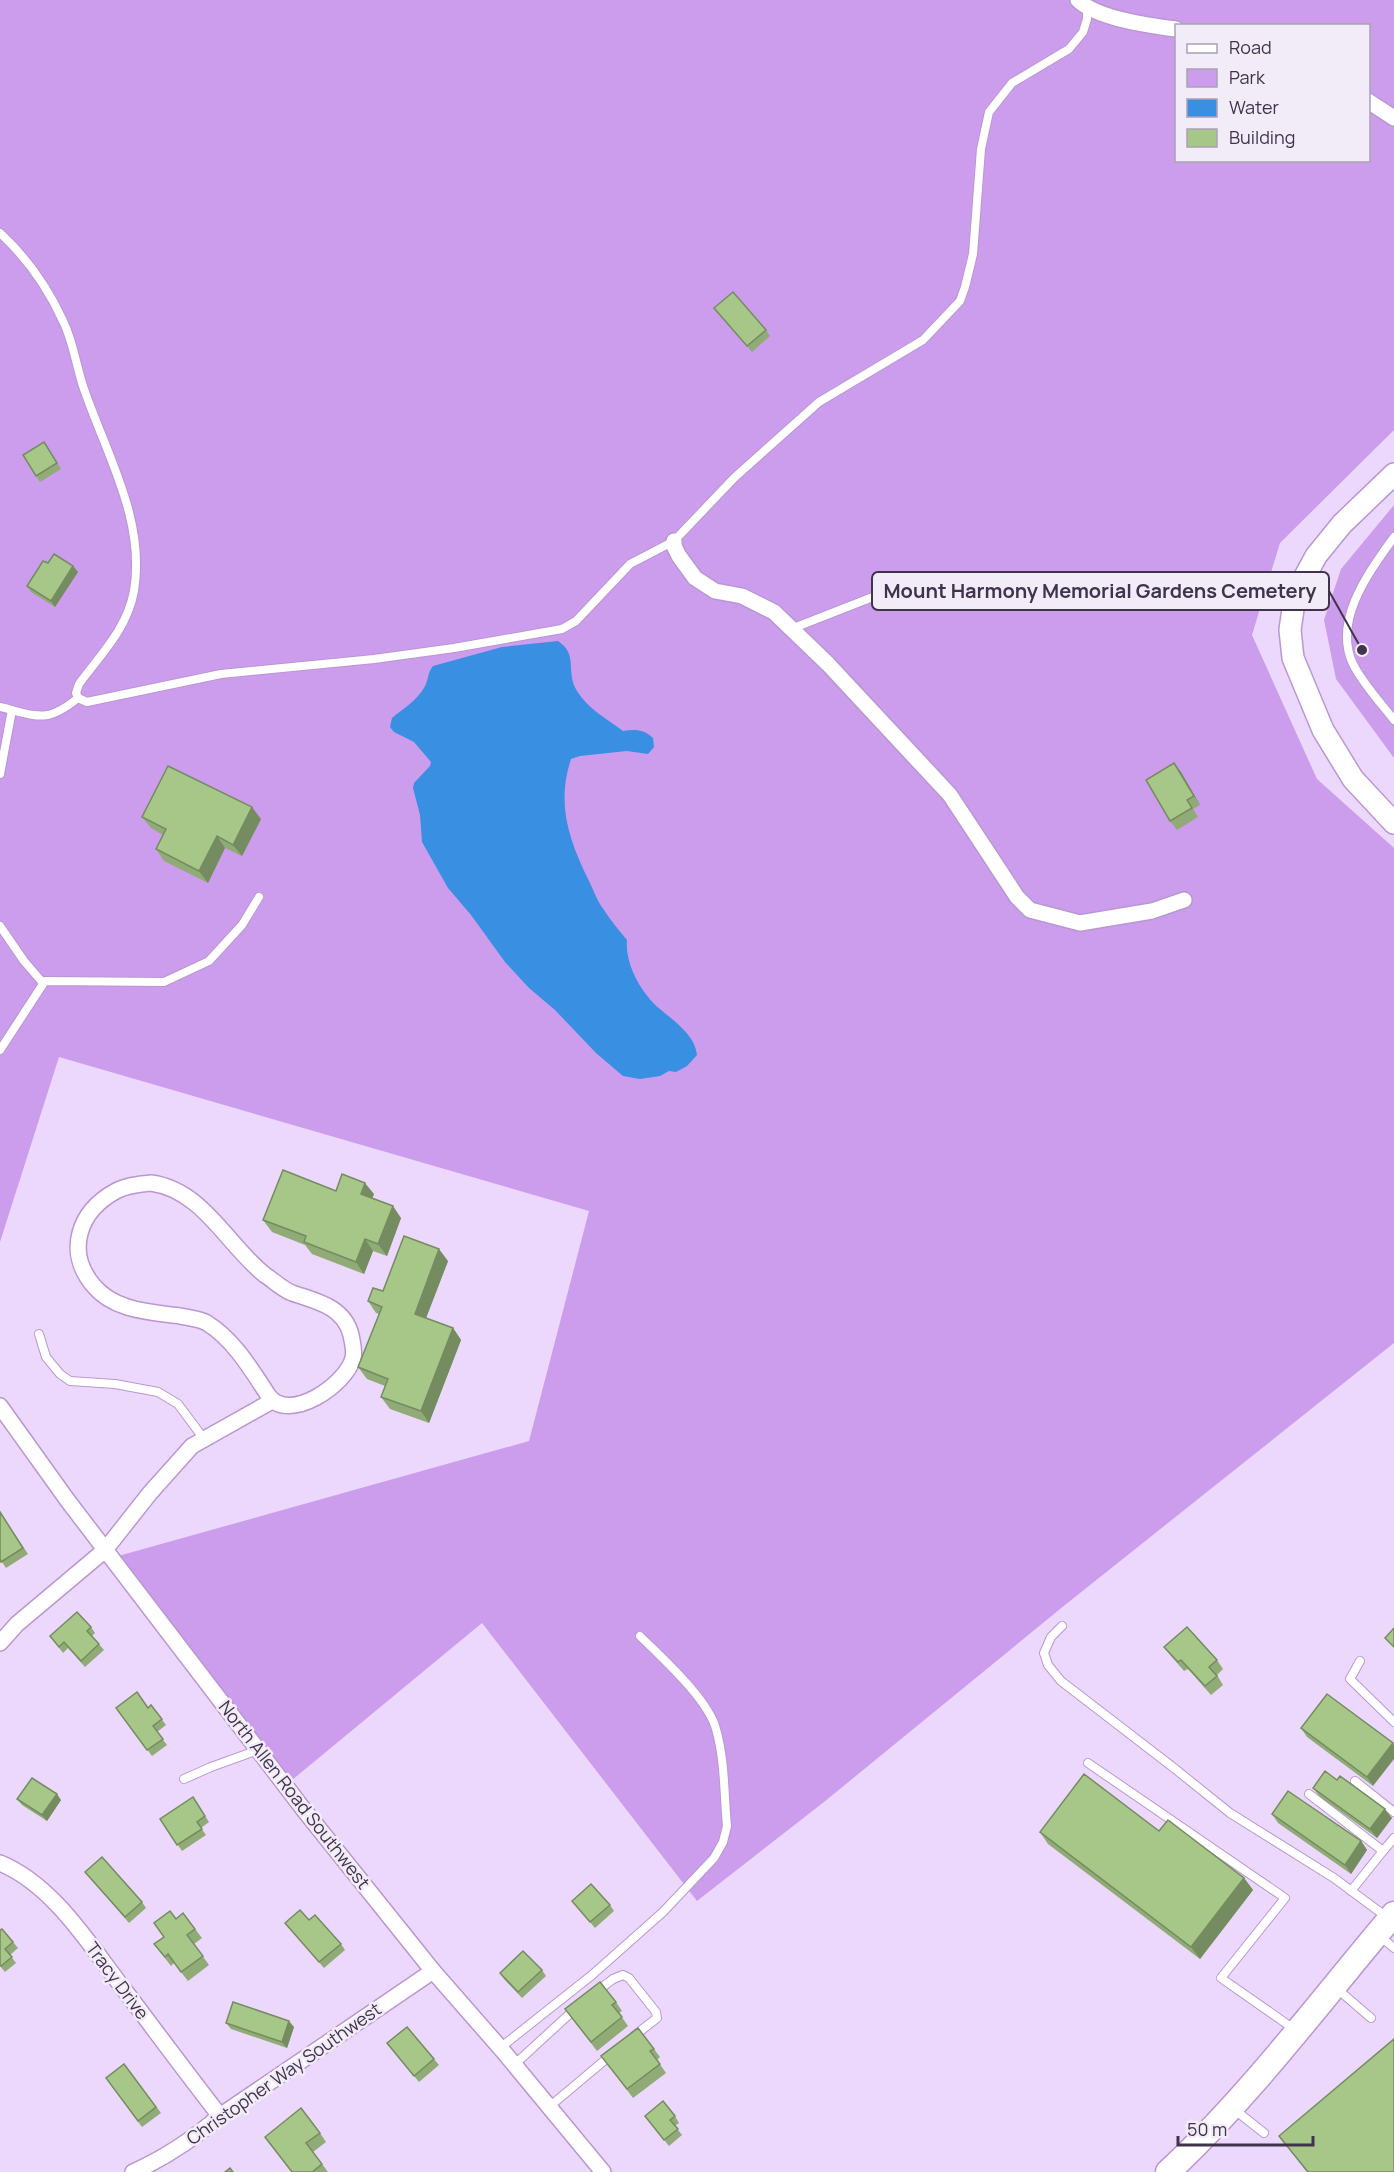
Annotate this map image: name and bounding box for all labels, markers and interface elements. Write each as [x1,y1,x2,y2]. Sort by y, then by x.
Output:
legend [1175,24,1370,162]
text: Road [1229,35,1272,59]
text: Park [1229,65,1266,89]
text: Water [1229,95,1279,119]
text: Building [1229,125,1295,149]
callout: Mount Harmony Memorial Gardens Cemetery [872,572,1329,610]
text: Mount Harmony Memorial Gardens Cemetery [884,577,1317,604]
street label: North Allen Road Southwest [214,1695,376,1893]
street label: Tracy Drive [81,1937,155,2024]
street label: Christopher Way Southwest [181,1997,386,2150]
scale bar [1178,2109,1313,2147]
text: 50 m [1187,2117,1227,2141]

